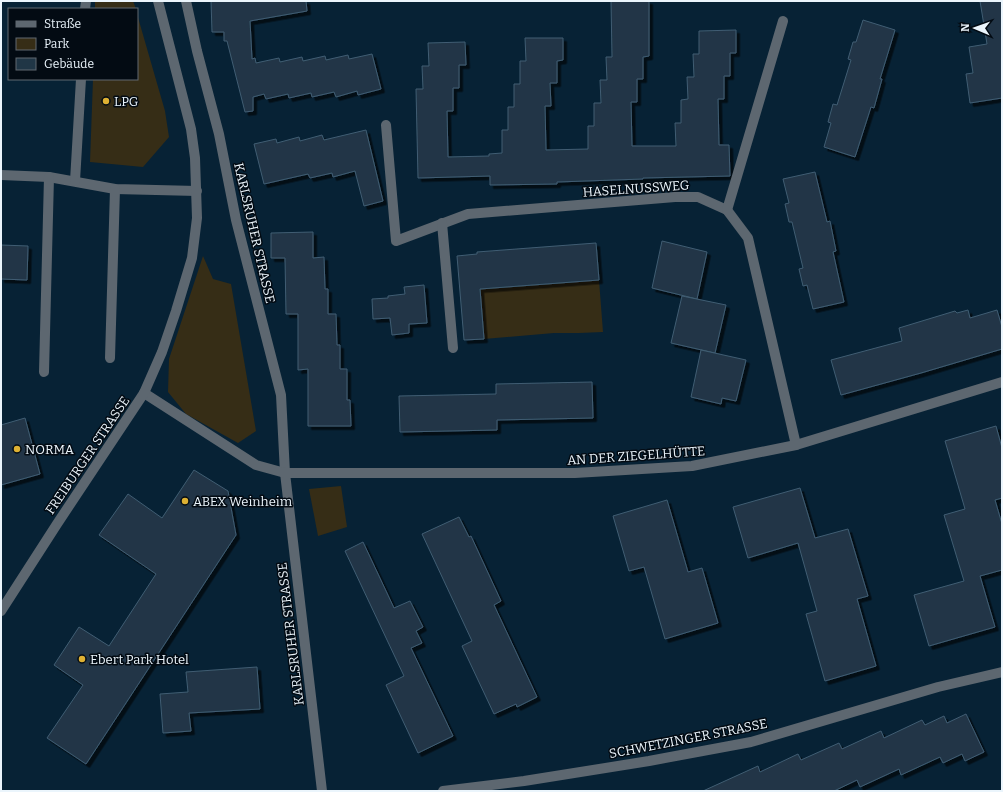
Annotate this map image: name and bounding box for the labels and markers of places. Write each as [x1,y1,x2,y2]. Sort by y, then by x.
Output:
place label: LPG [114,94,139,109]
marker: LPG [101,96,111,106]
place label: NORMA [25,442,75,457]
marker: NORMA [12,444,22,454]
place label: ABEX Weinheim [193,494,293,509]
marker: ABEX Weinheim [180,496,190,506]
place label: Ebert Park Hotel [90,652,189,667]
marker: Ebert Park Hotel [77,654,87,664]

